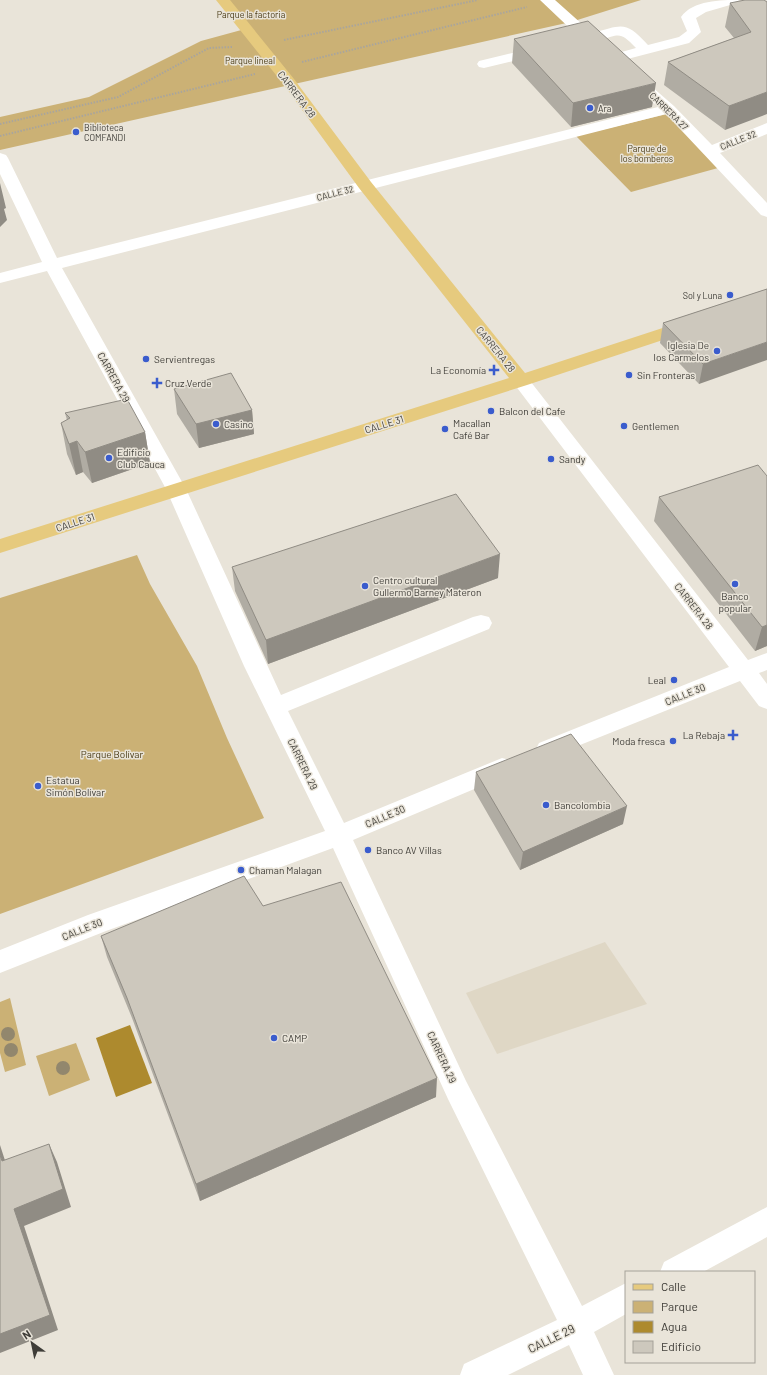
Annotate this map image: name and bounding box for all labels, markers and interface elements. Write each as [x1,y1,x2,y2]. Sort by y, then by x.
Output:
park label: Parque la factoria [217,9,285,20]
park label: Parque lineal [225,55,275,66]
street label: CARRERA 28 [275,68,319,120]
street label: CARRERA 27 [647,90,691,133]
marker: Ara [585,103,595,113]
place label: Ara [598,103,611,114]
place label: Biblioteca COMFANDI [84,122,125,143]
marker: Biblioteca COMFANDI [71,127,81,137]
street label: CALLE 32 [718,128,758,152]
park label: Parque de los bomberos [621,143,673,164]
street label: CALLE 32 [315,183,355,203]
place label: Sol y Luna [683,290,722,301]
marker: Sol y Luna [725,290,735,300]
street label: CARRERA 28 [474,324,518,374]
place label: Iglesia De los Carmelos [654,339,709,363]
marker: Iglesia De los Carmelos [712,346,722,356]
street label: CARRERA 29 [95,350,133,404]
place label: Servientregas [154,353,215,365]
marker: Servientregas [141,354,151,364]
place label: La Economía [430,364,486,376]
marker: La Economía [489,365,499,375]
place label: Sin Fronteras [637,369,695,381]
marker: Sin Fronteras [624,370,634,380]
place label: Cruz Verde [165,377,212,389]
marker: Cruz Verde [152,378,162,388]
place label: Balcon del Cafe [499,405,565,417]
marker: Balcon del Cafe [486,406,496,416]
street label: CALLE 31 [363,412,405,436]
place label: Macallan Café Bar [453,417,491,441]
place label: Casino [224,418,253,430]
marker: Casino [211,419,221,429]
place label: Gentlemen [632,420,679,432]
marker: Gentlemen [619,421,629,431]
marker: Macallan Café Bar [440,424,450,434]
place label: Edificio Club Cauca [117,446,165,470]
marker: Edificio Club Cauca [104,453,114,463]
place label: Sandy [559,453,586,465]
marker: Sandy [546,454,556,464]
street label: CALLE 31 [54,510,96,534]
place label: Centro cultural Gullermo Barney Materon [373,574,481,598]
marker: Banco popular [730,579,740,589]
street label: CARRERA 28 [672,580,716,632]
marker: Centro cultural Gullermo Barney Materon [360,581,370,591]
place label: Banco popular [719,590,752,614]
place label: Leal [648,674,666,686]
marker: Leal [669,675,679,685]
street label: CALLE 30 [663,681,707,707]
place label: La Rebaja [683,729,725,741]
marker: La Rebaja [728,730,738,740]
place label: Moda fresca [612,735,665,747]
street label: CARRERA 29 [285,736,321,792]
marker: Moda fresca [668,736,678,746]
park label: Parque Bolívar [81,748,143,760]
place label: Estatua Simón Bolívar [46,774,105,798]
marker: Estatua Simón Bolívar [33,781,43,791]
place label: Bancolombia [554,799,610,811]
marker: Bancolombia [541,800,551,810]
street label: CALLE 30 [363,802,407,830]
place label: Banco AV Villas [376,844,442,856]
marker: Banco AV Villas [363,845,373,855]
place label: Chaman Malagan [249,864,322,876]
marker: Chaman Malagan [236,865,246,875]
street label: CALLE 30 [60,916,104,942]
street label: CARRERA 29 [425,1029,459,1085]
place label: CAMP [282,1032,307,1044]
marker: CAMP [269,1033,279,1043]
legend [625,1271,755,1363]
text: Calle [661,1279,686,1293]
text: Parque [661,1299,698,1313]
text: Agua [661,1319,687,1333]
street label: CALLE 29 [525,1321,577,1355]
north arrow [12,1323,52,1363]
text: N [20,1327,33,1342]
text: Edificio [661,1339,701,1353]

